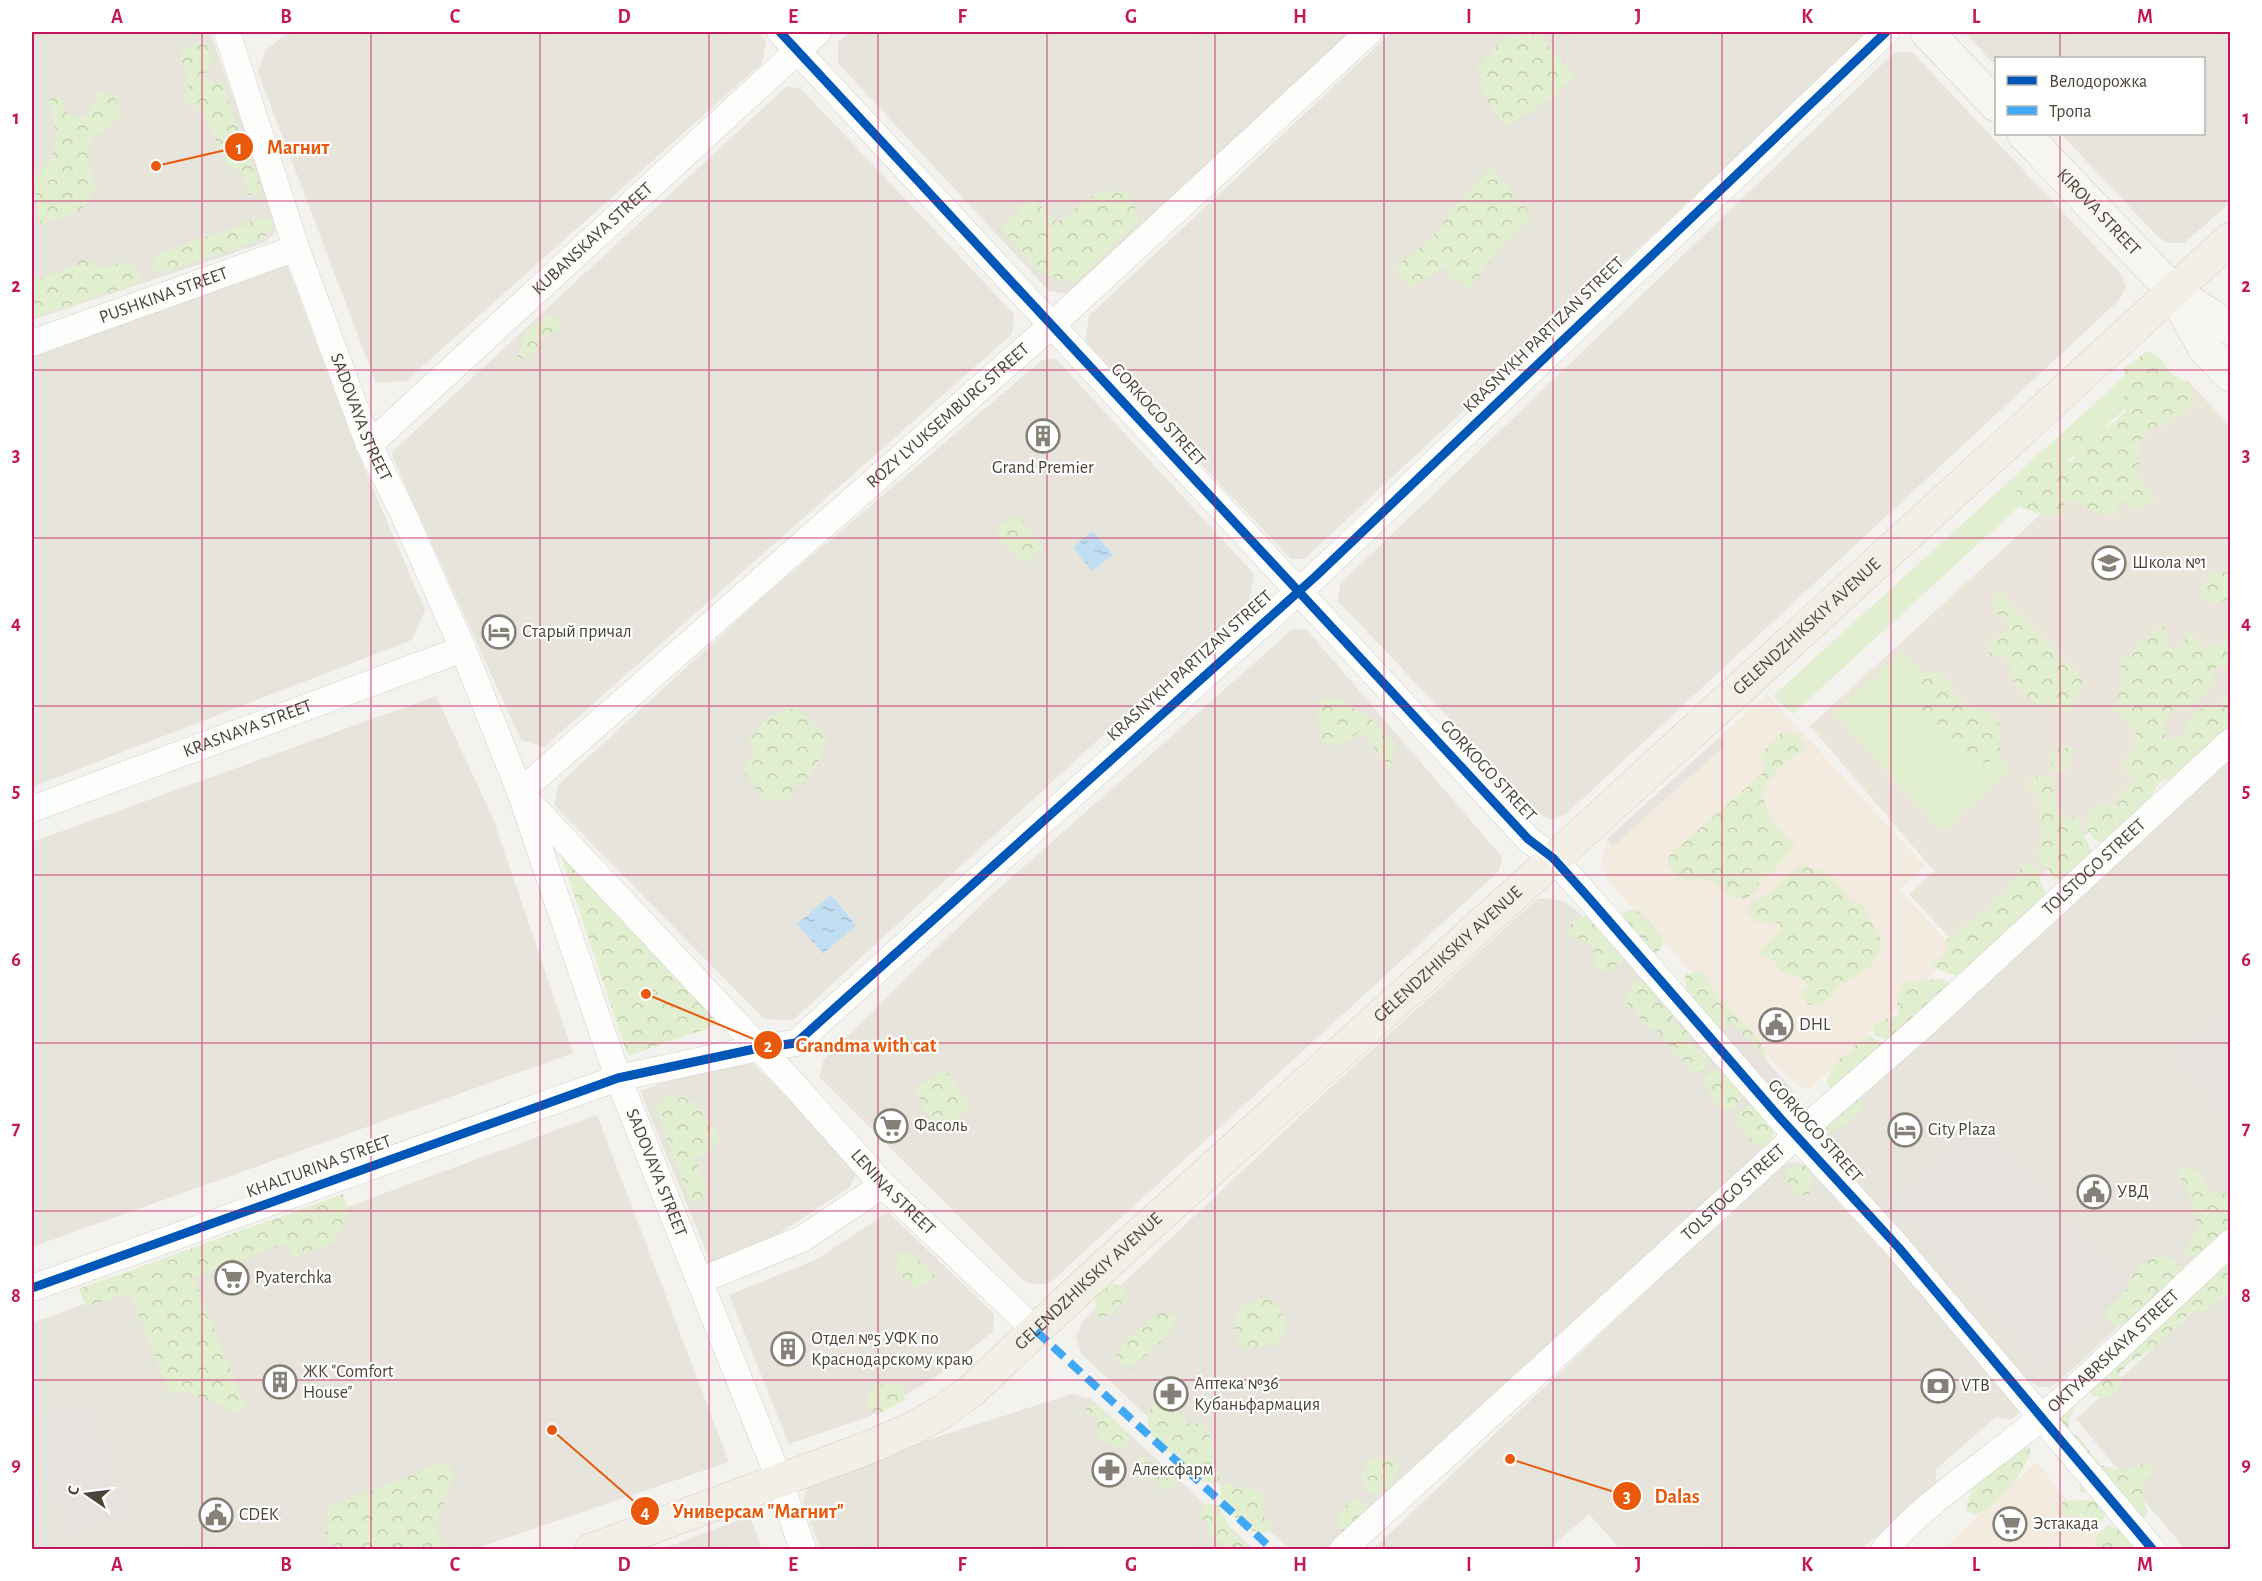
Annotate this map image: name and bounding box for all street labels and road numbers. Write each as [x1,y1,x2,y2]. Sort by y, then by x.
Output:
street label: KIROVA STREET [2053,165,2144,259]
street label: KUBANSKAYA STREET [529,179,657,299]
street label: KRASNYKH PARTIZAN STREET [1460,253,1628,416]
street label: PUSHKINA STREET [97,264,230,327]
street label: ROZY LYUKSEMBURG STREET [864,340,1033,492]
street label: SADOVAYA STREET [327,351,395,484]
street label: GORKOGO STREET [1107,360,1209,470]
street label: GELENDZHIKSKIY AVENUE [1730,555,1884,699]
street label: KRASNYKH PARTIZAN STREET [1104,587,1276,745]
street label: KRASNAYA STREET [181,697,315,761]
street label: GORKOGO STREET [1437,717,1540,825]
street label: TOLSTOGO STREET [2039,815,2150,919]
street label: GELENDZHIKSKIY AVENUE [1371,883,1526,1026]
street label: GORKOGO STREET [1764,1076,1866,1186]
street label: SADOVAYA STREET [622,1106,690,1240]
street label: KHALTURINA STREET [244,1132,394,1202]
street label: TOLSTOGO STREET [1678,1141,1789,1244]
street label: LENINA STREET [847,1146,939,1239]
street label: GELENDZHIKSKIY AVENUE [1012,1209,1166,1354]
street label: OKTYABRSKAYA STREET [2044,1286,2183,1416]

